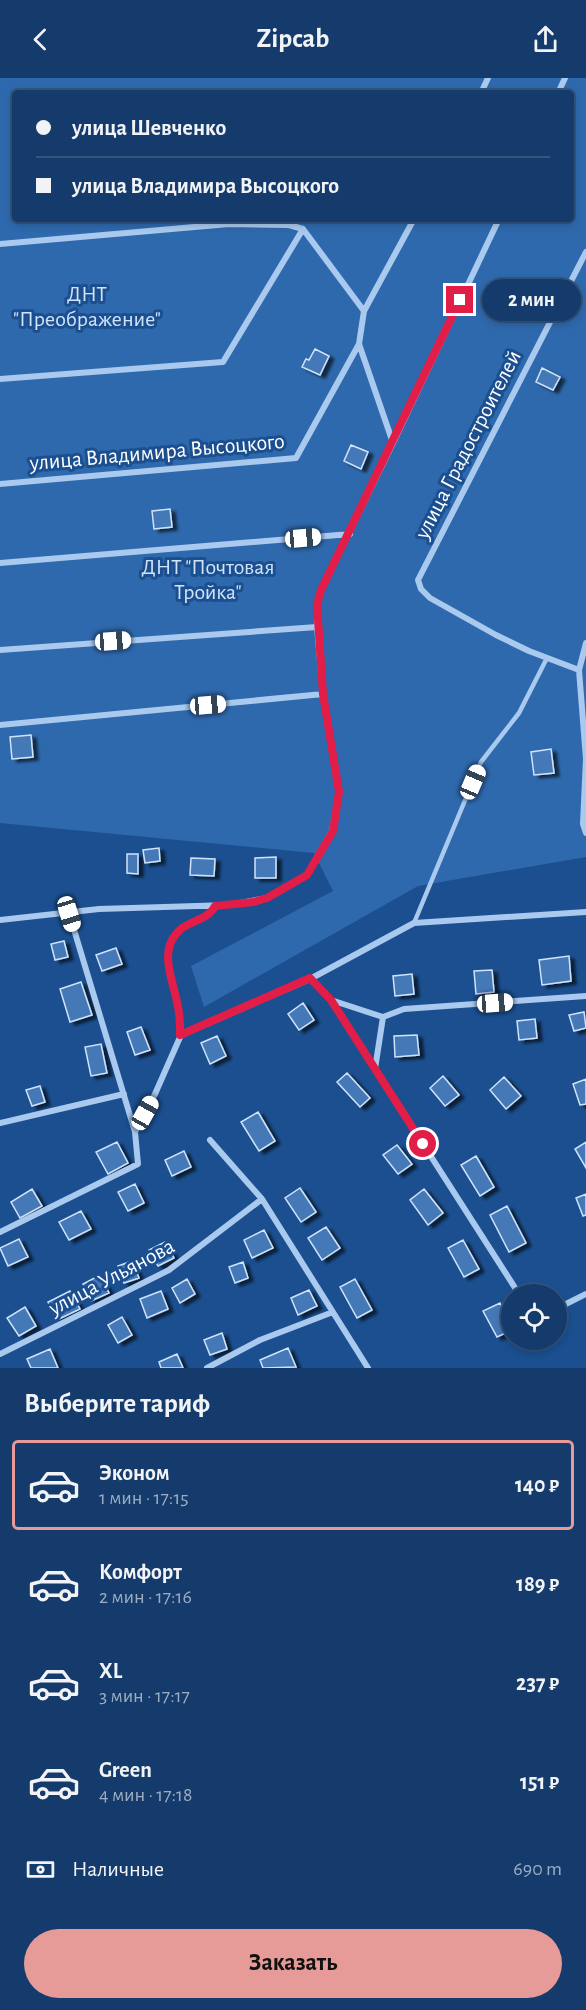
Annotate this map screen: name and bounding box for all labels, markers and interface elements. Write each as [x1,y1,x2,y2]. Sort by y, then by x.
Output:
icon: back [24,23,57,56]
icon: share [529,23,562,56]
text: Zipcab [257,25,329,52]
text: улица Шевченко [72,117,226,139]
text: улица Владимира Высоцкого [72,175,339,197]
callout: 2 мин [481,279,580,321]
park label: ДНТ "Преображение" [13,283,161,330]
route end [446,286,473,313]
text: 2 мин [508,290,555,310]
street label: улица Градостроителей [410,347,525,543]
street label: улица Владимира Высоцкого [28,430,285,474]
car [284,527,322,549]
park label: ДНТ "Почтовая Тройка" [142,556,274,603]
car [94,631,132,651]
car [189,694,227,716]
car [458,762,488,802]
car [55,894,83,934]
car [476,993,514,1013]
car [128,1093,162,1133]
route start [409,1130,436,1157]
street label: улица Ульянова [44,1235,178,1320]
map controls [501,1284,567,1350]
button: locate [501,1284,567,1350]
text: Выберите тариф [24,1390,210,1417]
icon: car [27,1458,81,1512]
text: Эконом [99,1462,170,1484]
text: 140 ₽ [515,1474,559,1496]
text: 1 мин · 17:15 [99,1488,189,1508]
icon: car [27,1557,81,1611]
text: Комфорт [99,1561,182,1583]
text: 189 ₽ [516,1573,559,1595]
text: 2 мин · 17:16 [99,1587,192,1607]
icon: car [27,1656,81,1710]
text: XL [99,1660,122,1682]
text: 237 ₽ [516,1672,559,1694]
text: 3 мин · 17:17 [99,1686,190,1706]
icon: car [27,1755,81,1809]
text: Green [99,1759,152,1781]
text: 151 ₽ [520,1771,559,1793]
text: 4 мин · 17:18 [99,1785,192,1805]
icon: cash [24,1853,57,1886]
text: Наличные [72,1858,164,1880]
text: 690 m [513,1859,562,1879]
button: Заказать [24,1929,562,1998]

